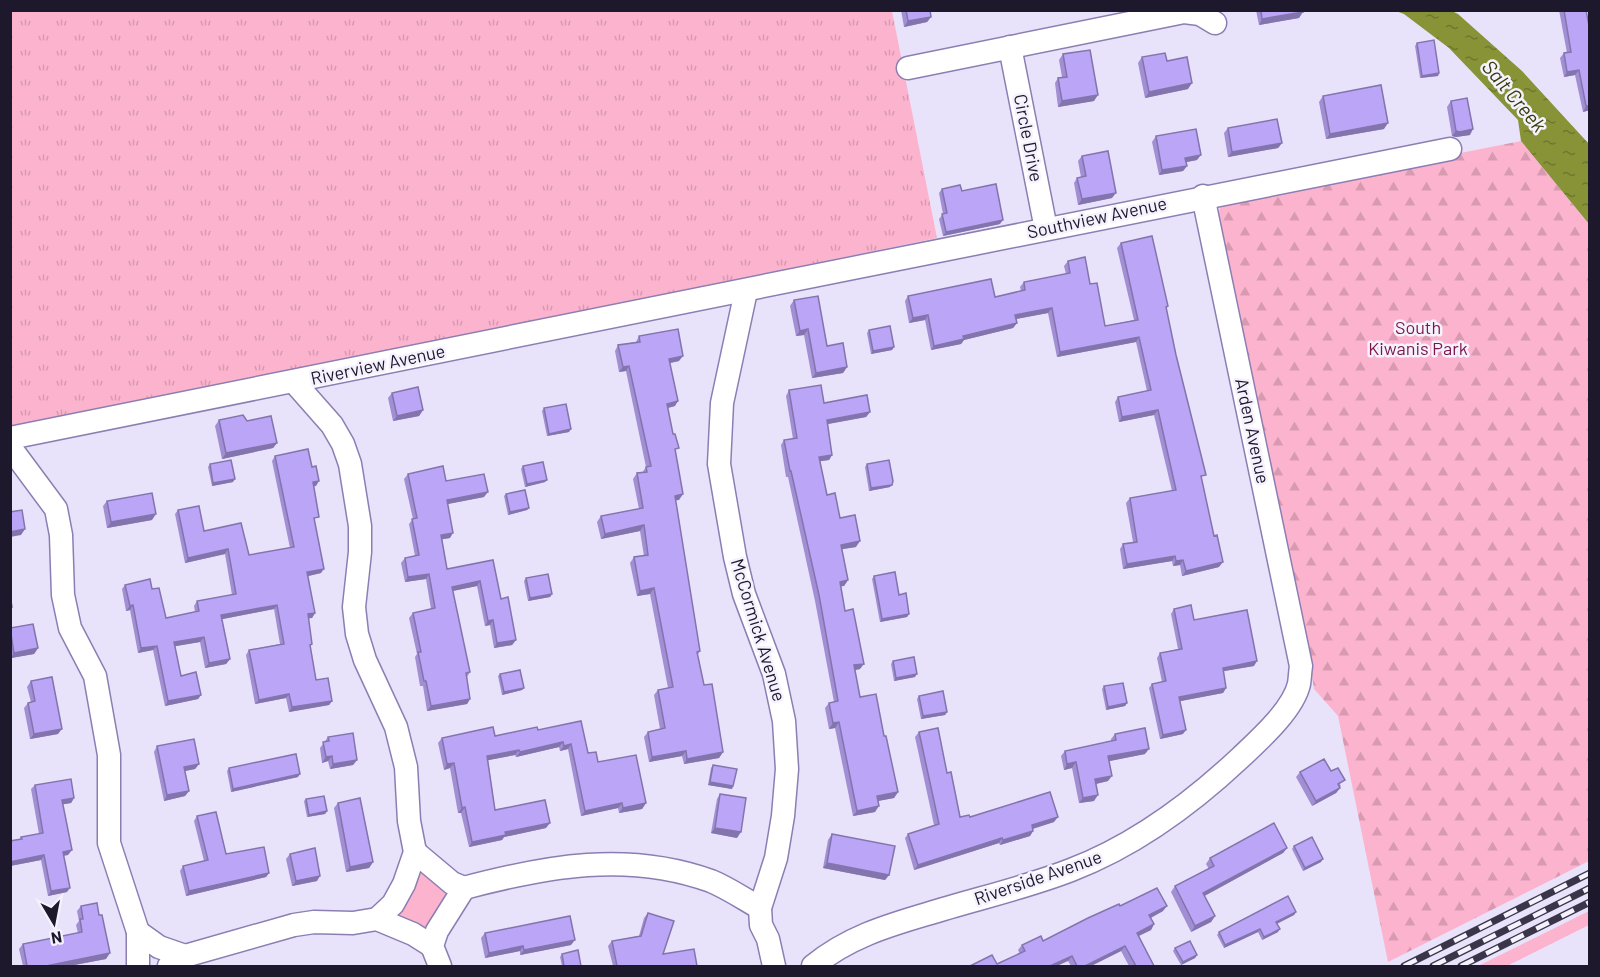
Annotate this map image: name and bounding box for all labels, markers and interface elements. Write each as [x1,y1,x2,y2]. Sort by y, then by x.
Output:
water label: Salt Creek [1478,55,1552,136]
street label: Circle Drive [1010,92,1048,183]
street label: Southview Avenue [1025,191,1169,243]
park label: South Kiwanis Park [1368,316,1468,359]
street label: Riverview Avenue [309,339,447,389]
street label: Arden Avenue [1231,376,1275,486]
street label: McCormick Avenue [727,556,791,704]
street label: Riverside Avenue [971,845,1104,909]
north arrow [24,893,84,953]
text: N [50,928,64,949]

